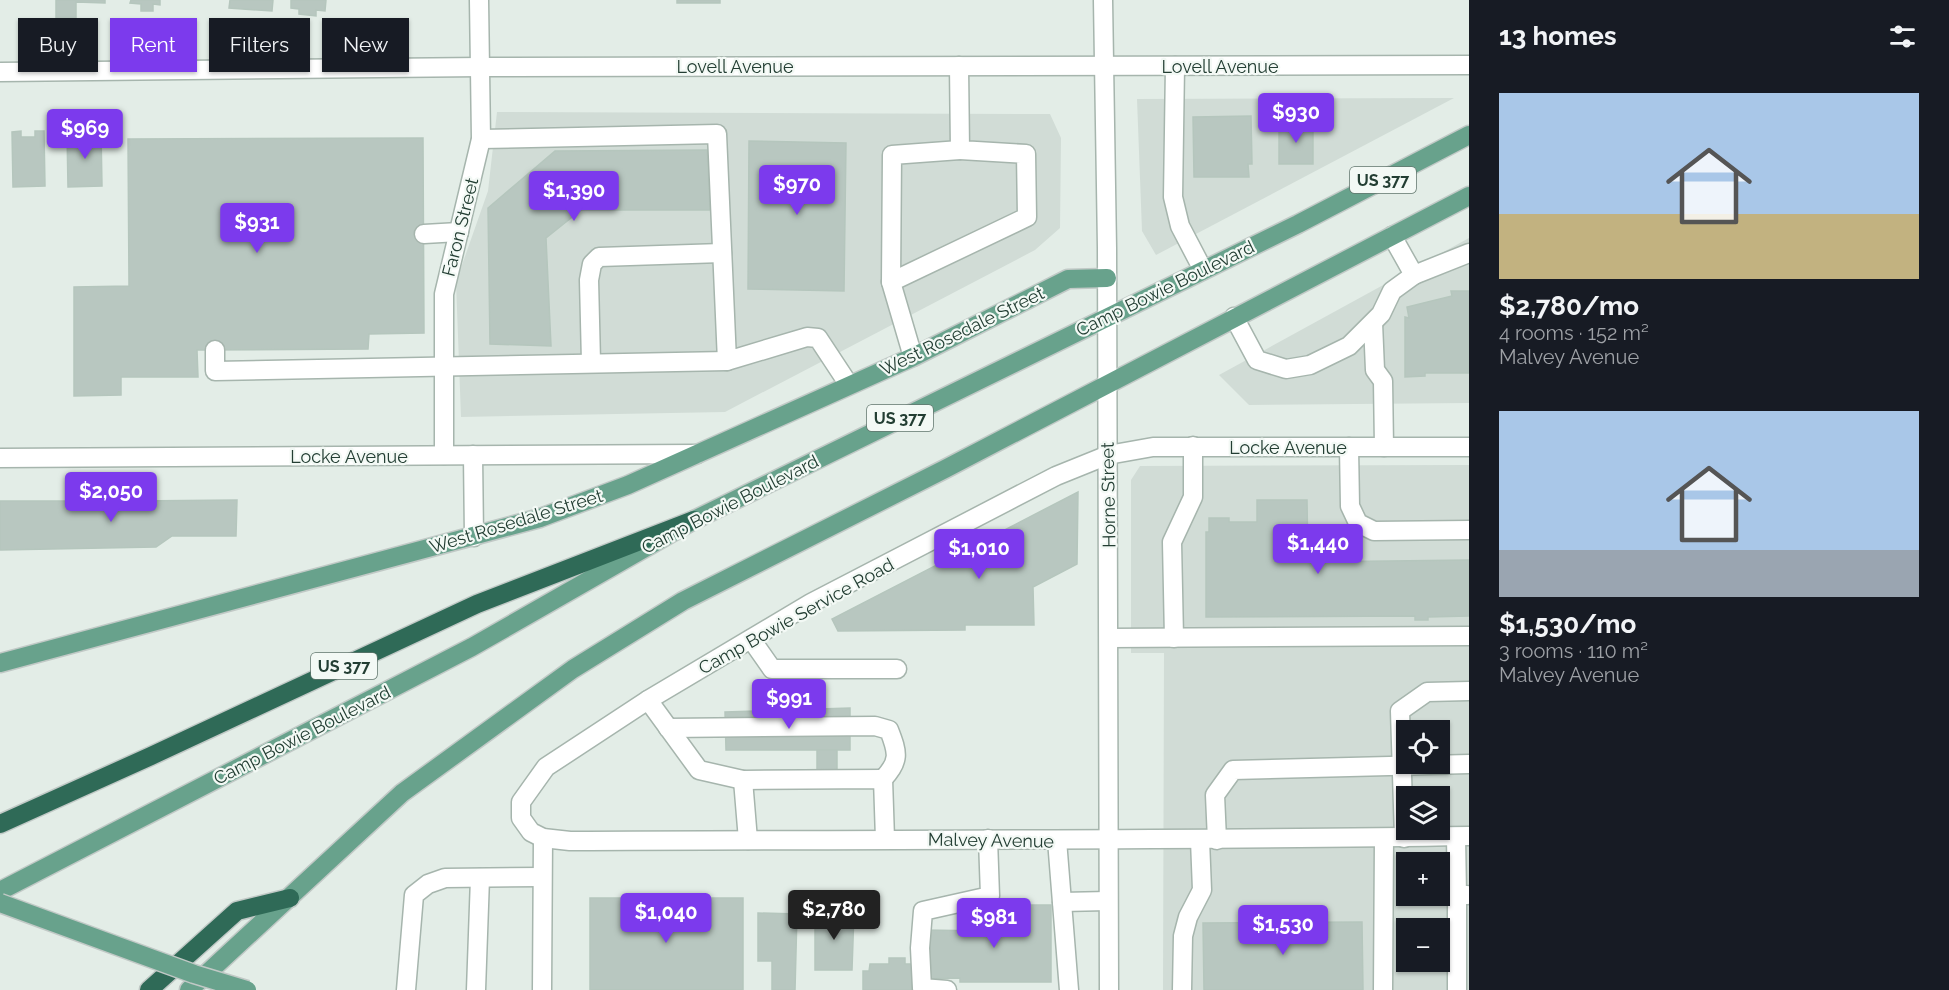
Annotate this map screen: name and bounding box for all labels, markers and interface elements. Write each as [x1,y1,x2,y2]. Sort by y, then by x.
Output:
chip: Buy [18,18,98,72]
chip: Rent [110,18,197,72]
chip: Filters [209,18,310,72]
chip: New [322,18,409,72]
icon: filters [1886,20,1919,53]
text: 13 homes [1499,21,1617,51]
street label: Lovell Avenue [677,56,794,77]
street label: Lovell Avenue [1162,56,1279,77]
pin: $930 [1260,93,1332,144]
text: $930 [1272,100,1320,124]
pin: $969 [49,109,121,160]
text: $969 [61,116,109,140]
icon: home [1655,132,1763,240]
pin: $970 [761,165,833,216]
road number: US 377 [1350,167,1416,193]
pin: $1,390 [525,171,623,222]
text: $970 [773,172,821,196]
street label: Faron Street [438,175,482,279]
text: $1,390 [543,178,605,202]
pin: $931 [221,203,293,254]
text: $931 [234,210,280,234]
street label: Camp Bowie Boulevard [1073,236,1257,340]
street label: West Rosedale Street [877,282,1047,380]
text: $2,780/mo [1499,291,1639,321]
text: 4 rooms · 152 m² [1499,321,1649,345]
text: Malvey Avenue [1499,345,1639,369]
road number: US 377 [867,405,933,431]
street label: Locke Avenue [1229,437,1347,458]
street label: Horne Street [1097,442,1119,548]
street label: Locke Avenue [290,446,408,467]
street label: Camp Bowie Boulevard [638,450,822,558]
icon: home [1655,450,1763,558]
pin: $2,050 [62,472,160,523]
text: $2,050 [79,479,143,503]
street label: West Rosedale Street [427,485,605,557]
pin: $1,440 [1269,524,1367,575]
pin: $1,010 [930,529,1028,580]
text: $1,440 [1287,531,1349,555]
text: $1,010 [948,536,1010,560]
street label: Camp Bowie Service Road [695,554,897,678]
text: $1,530/mo [1499,609,1636,639]
text: 3 rooms · 110 m² [1499,639,1648,663]
road number: US 377 [311,653,377,679]
text: Malvey Avenue [1499,663,1639,687]
pin: $991 [753,679,825,730]
street label: Camp Bowie Boulevard [210,681,394,789]
text: $991 [766,686,812,710]
map controls [1396,720,1450,972]
button: locate [1396,720,1450,774]
button: layers [1396,786,1450,840]
street label: Malvey Avenue [928,828,1055,852]
button: + [1396,852,1450,906]
pin: $2,780 [785,890,883,941]
pin: $1,040 [617,893,715,944]
text: $2,780 [802,897,866,921]
pin: $981 [958,898,1030,949]
text: $1,040 [634,900,698,924]
text: $981 [971,905,1017,929]
pin: $1,530 [1234,905,1332,956]
text: $1,530 [1252,912,1314,936]
button: − [1396,918,1450,972]

